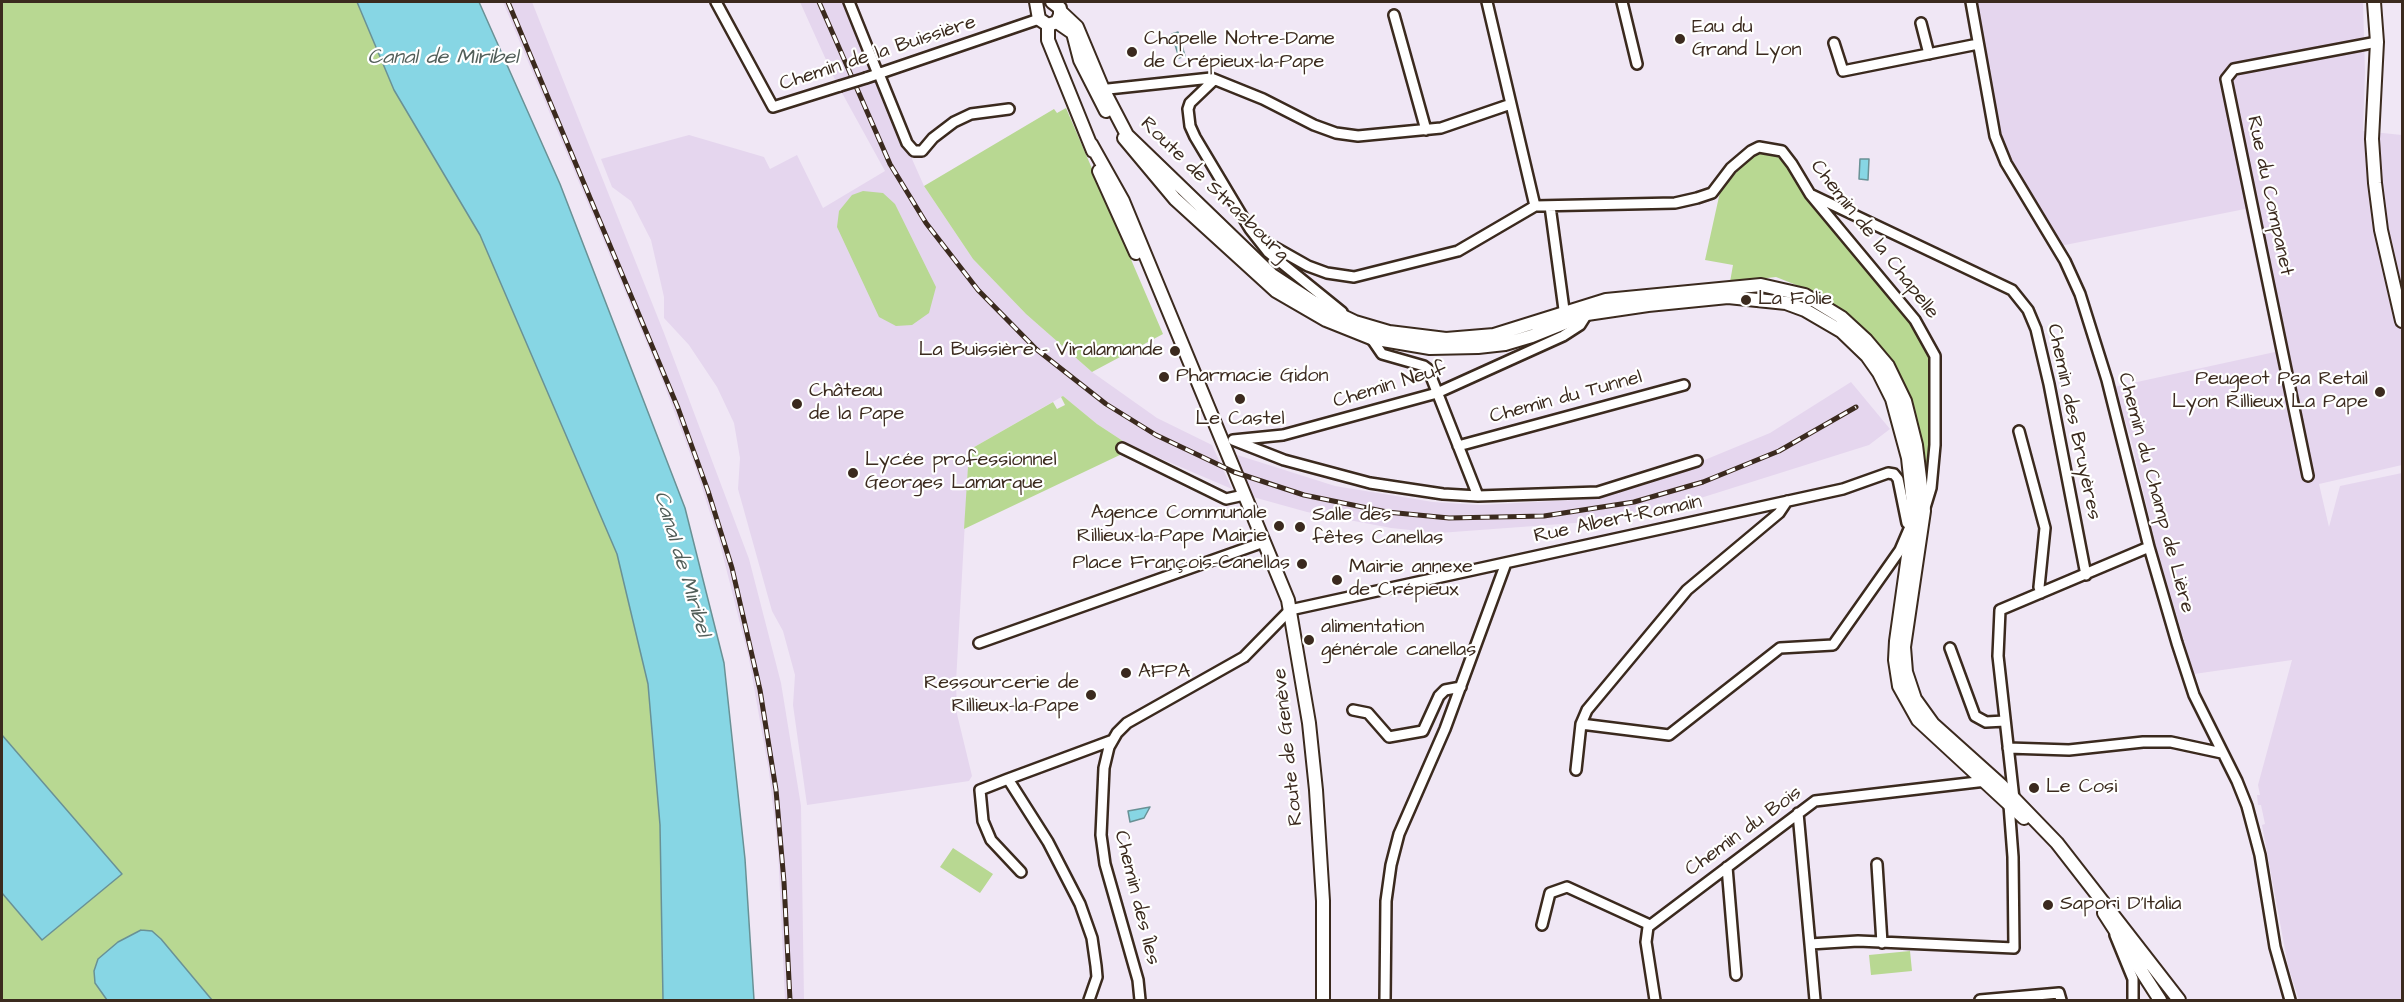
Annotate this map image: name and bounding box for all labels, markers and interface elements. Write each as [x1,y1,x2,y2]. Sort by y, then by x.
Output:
street label: Chemin de la Buissière [777,11,979,97]
place label: Eau du Grand Lyon [1692,16,1801,63]
place label: Chapelle Notre-Dame de Crépieux-la-Pape [1144,28,1335,75]
marker: Eau du Grand Lyon [1673,32,1687,46]
marker: Chapelle Notre-Dame de Crépieux-la-Pape [1125,45,1139,59]
water label: Canal de Miribel [368,46,518,72]
street label: Route de Strasbourg [1135,113,1293,267]
street label: Rue du Companet [2240,114,2298,278]
street label: Chemin de la Chapelle [1804,156,1944,324]
place label: La Folie [1758,288,1832,312]
marker: La Folie [1739,293,1753,307]
street label: Chemin des Bruyères [2041,322,2105,522]
place label: La Buissière - Viralamande [919,339,1163,363]
marker: La Buissière - Viralamande [1168,344,1182,358]
street label: Chemin Neuf [1331,357,1449,415]
place label: Pharmacie Gidon [1176,365,1328,389]
street label: Chemin du Tunnel [1487,366,1645,430]
place label: Peugeot Psa Retail Lyon Rillieux La Pape [2172,368,2368,415]
marker: Pharmacie Gidon [1157,370,1171,384]
street label: Chemin du Champ de Lière [2111,370,2199,616]
place label: Château de la Pape [809,380,904,427]
marker: Peugeot Psa Retail Lyon Rillieux La Pape [2373,385,2387,399]
marker: Le Castel [1233,392,1247,406]
marker: Château de la Pape [790,397,804,411]
place label: Le Castel [1195,408,1285,432]
place label: Lycée professionnel Georges Lamarque [865,449,1057,496]
marker: Lycée professionnel Georges Lamarque [846,466,860,480]
water label: Canal de Miribel [647,488,715,640]
street label: Rue Albert-Romain [1532,491,1704,549]
place label: Agence Communale Rillieux-la-Pape Mairie [1077,502,1267,549]
place label: Salle des fêtes Canellas [1312,504,1443,551]
marker: Agence Communale Rillieux-la-Pape Mairie [1272,519,1286,533]
marker: Salle des fêtes Canellas [1293,520,1307,534]
place label: Place François-Canellas [1073,552,1290,576]
place label: Mairie annexe de Crépieux [1349,556,1473,603]
marker: Place François-Canellas [1295,557,1309,571]
marker: Mairie annexe de Crépieux [1330,573,1344,587]
place label: alimentation générale canellas [1321,616,1476,663]
marker: alimentation générale canellas [1302,633,1316,647]
place label: AFPA [1138,661,1190,685]
marker: AFPA [1119,666,1133,680]
street label: Route de Genève [1269,667,1309,827]
place label: Ressourcerie de Rillieux-la-Pape [924,672,1079,719]
marker: Ressourcerie de Rillieux-la-Pape [1084,688,1098,702]
place label: Le Cosi [2046,776,2117,800]
marker: Le Cosi [2027,781,2041,795]
street label: Chemin du Bois [1681,782,1807,882]
street label: Chemin des Îles [1108,828,1164,968]
place label: Sapori D'Italia [2060,893,2181,917]
marker: Sapori D'Italia [2041,898,2055,912]

